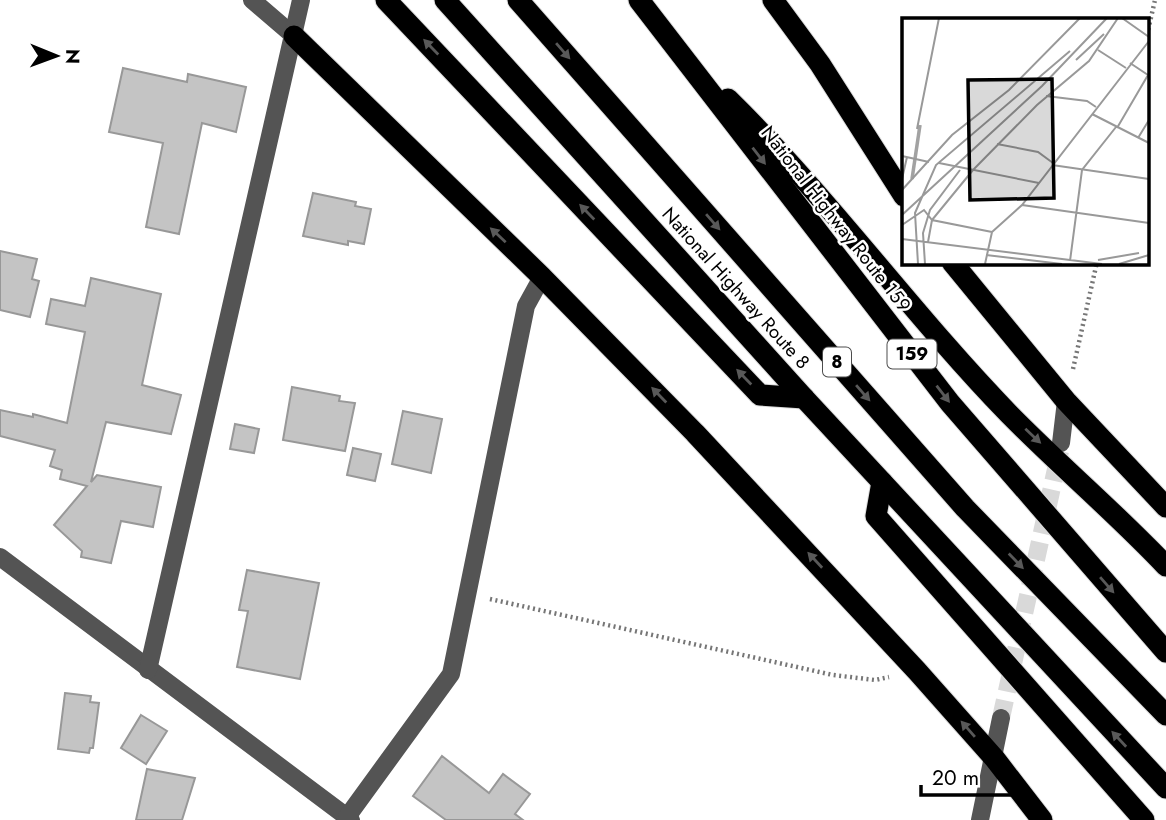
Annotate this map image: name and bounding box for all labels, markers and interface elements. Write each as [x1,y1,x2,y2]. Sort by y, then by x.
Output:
inset map [902,18,1148,264]
north arrow [21,21,91,91]
one-way arrow [423,39,439,56]
one-way arrow [555,42,571,60]
text: N [59,49,86,64]
street label: National Highway Route 159 [755,120,917,318]
one-way arrow [751,147,765,165]
street label: National Highway Route 8 [656,201,816,375]
one-way arrow [580,204,596,221]
one-way arrow [705,213,721,231]
one-way arrow [490,227,507,243]
road number: 159 [888,340,936,368]
road number: 8 [823,348,851,376]
one-way arrow [736,369,752,386]
one-way arrow [855,384,871,401]
one-way arrow [935,385,950,403]
one-way arrow [650,387,667,404]
one-way arrow [1024,428,1041,444]
one-way arrow [808,552,824,569]
one-way arrow [1008,552,1024,569]
one-way arrow [1099,576,1115,594]
one-way arrow [960,720,976,738]
one-way arrow [1111,730,1127,748]
scale bar [921,754,1017,798]
text: 20 m [932,763,979,793]

